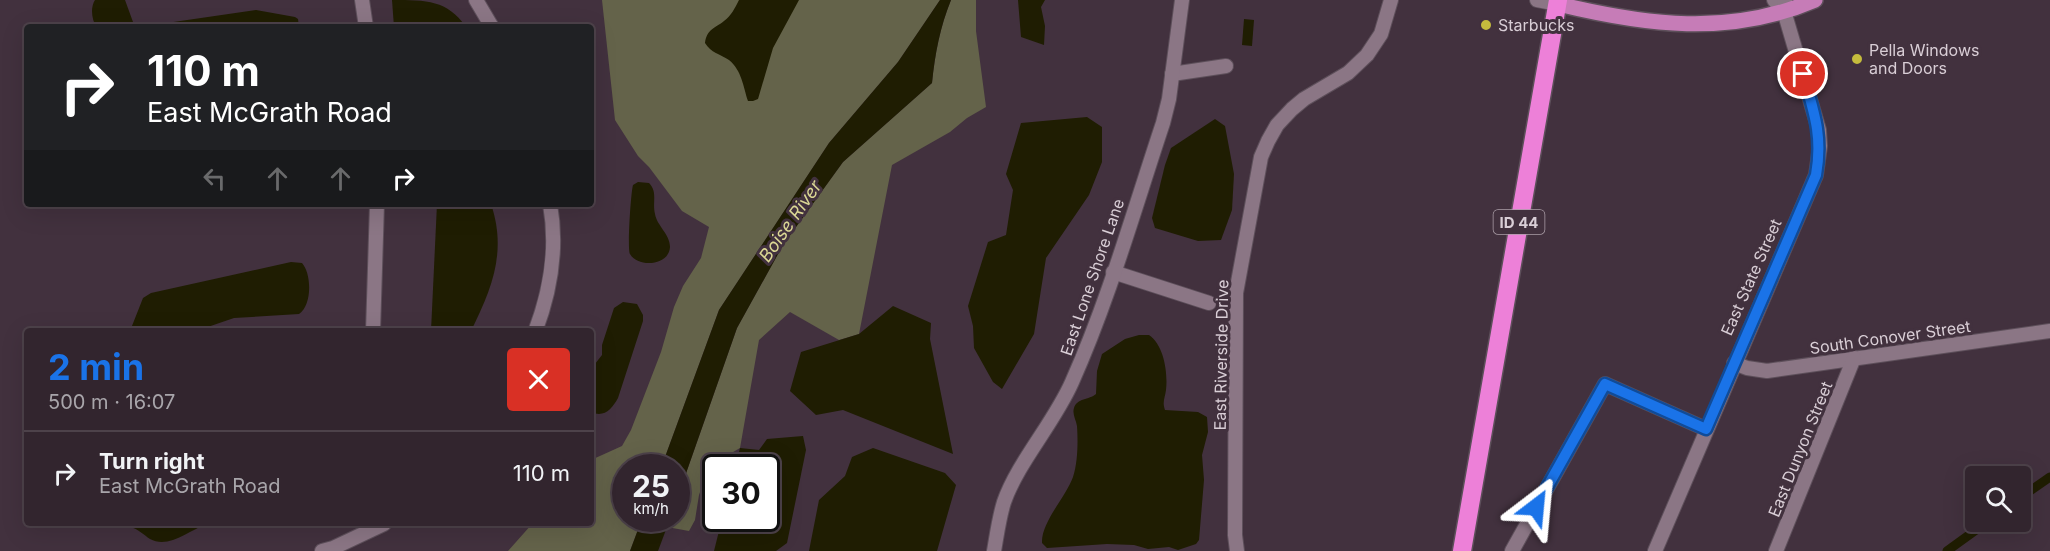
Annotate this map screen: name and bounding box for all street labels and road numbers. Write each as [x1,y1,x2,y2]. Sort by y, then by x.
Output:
street label: East Lone Shore Lane [1056,196,1128,358]
road number: ID 44 [1494,210,1544,234]
street label: East State Street [1716,216,1786,338]
street label: East Riverside Drive [1210,280,1232,430]
street label: South Conover Street [1808,316,1972,358]
street label: East Dunyon Street [1764,378,1836,520]

